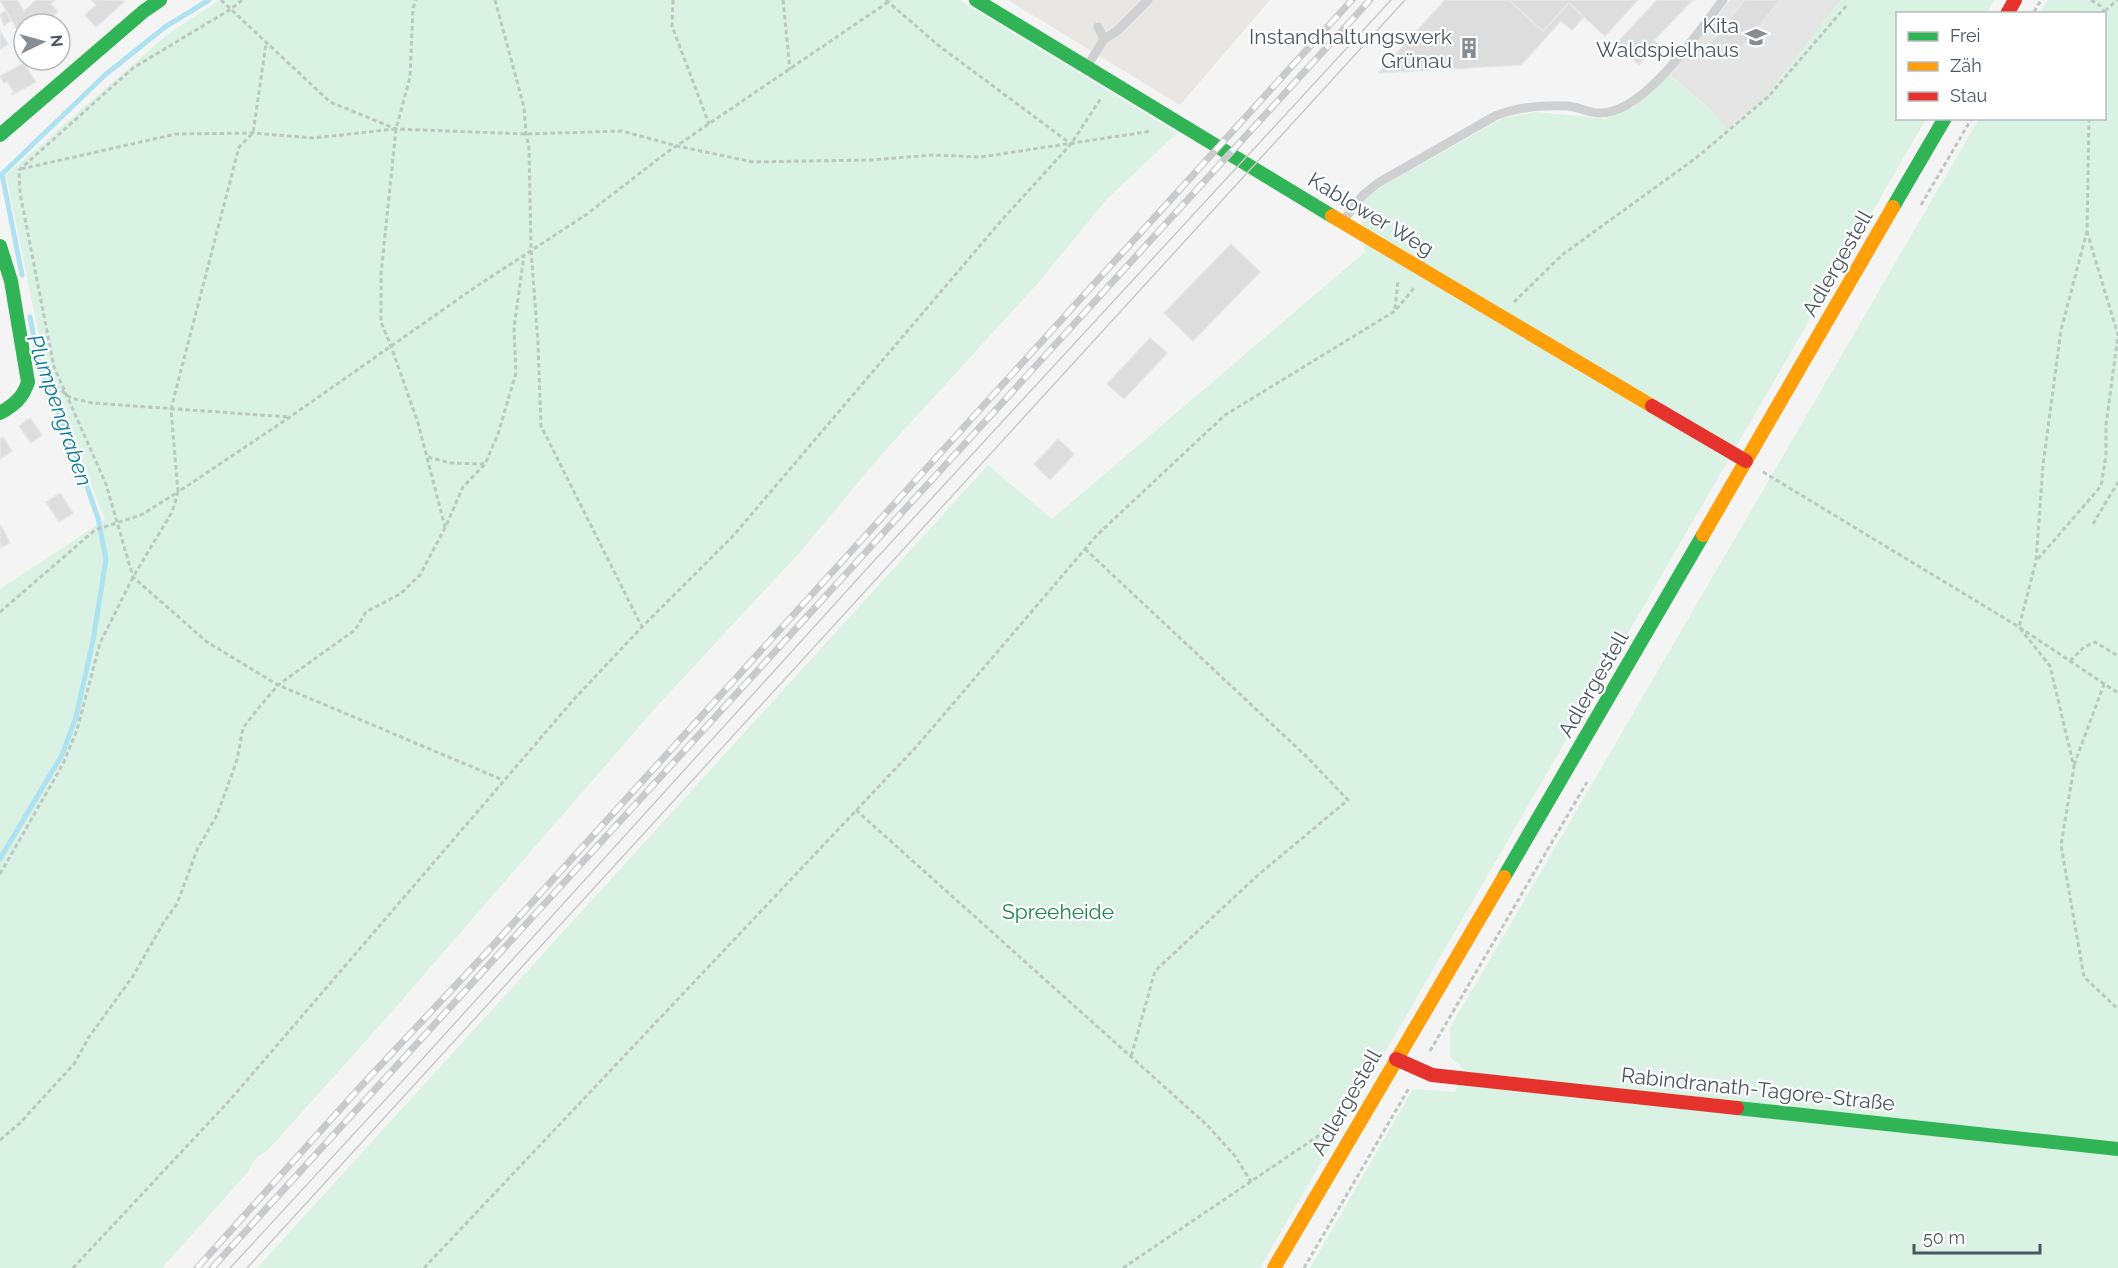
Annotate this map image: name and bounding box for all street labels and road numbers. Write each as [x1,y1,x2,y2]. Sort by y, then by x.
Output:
street label: Kablower Weg [1304,167,1438,261]
street label: Adlergestell [1797,205,1877,320]
street label: Adlergestell [1553,626,1633,741]
street label: Adlergestell [1306,1044,1386,1159]
street label: Rabindranath-Tagore-Straße [1620,1062,1896,1116]

